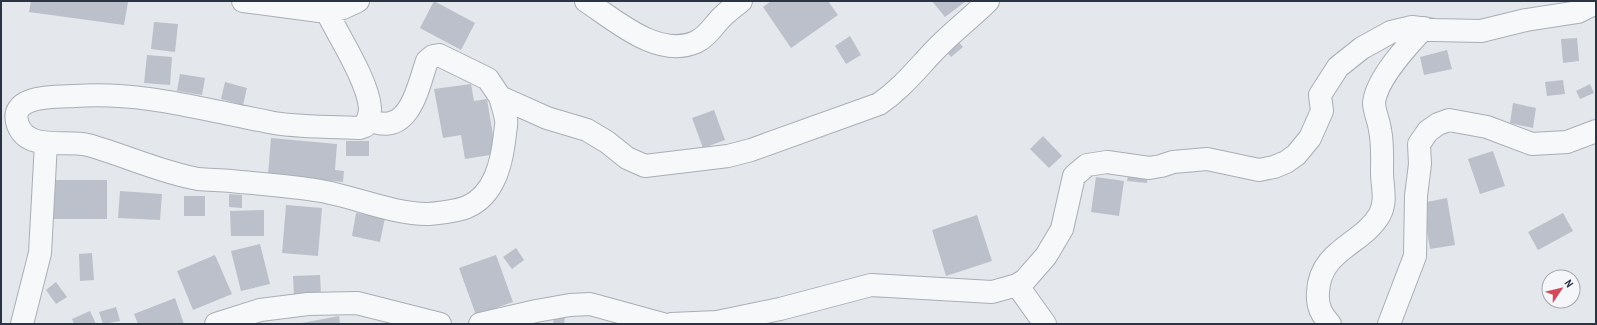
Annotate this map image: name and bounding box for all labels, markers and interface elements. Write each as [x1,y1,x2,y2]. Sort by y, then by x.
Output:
north arrow [1541,269,1581,309]
text: N [1562,277,1577,290]

